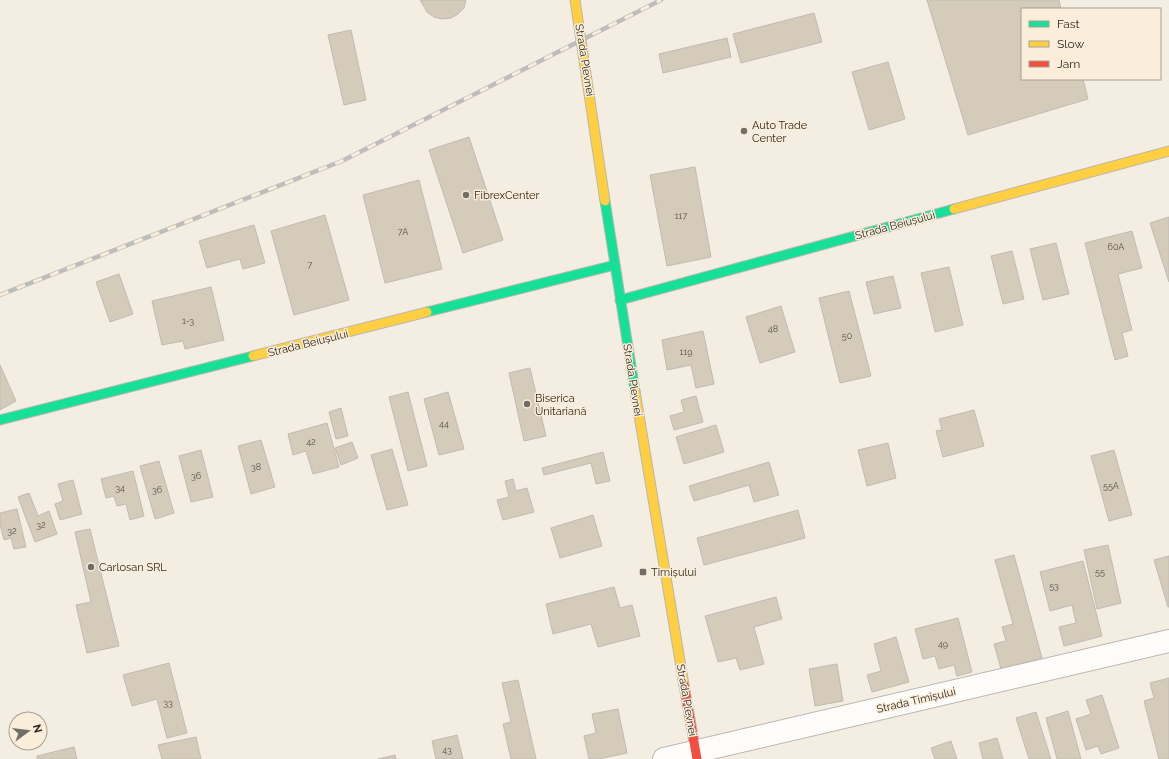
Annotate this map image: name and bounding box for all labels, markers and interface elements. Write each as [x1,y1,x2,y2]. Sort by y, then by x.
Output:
legend [1021,8,1161,80]
text: Fast [1057,17,1080,31]
street label: Strada Plevnei [572,23,597,97]
text: Slow [1057,37,1084,51]
text: Jam [1057,57,1080,71]
place label: Auto Trade Center [752,119,808,145]
marker: Auto Trade Center [739,126,749,136]
place label: FibrexCenter [474,189,539,202]
marker: FibrexCenter [461,190,471,200]
street label: Strada Beiușului [854,209,937,242]
house number: 117 [675,211,687,221]
house number: 7A [398,227,408,237]
house number: 60A [1108,242,1124,252]
house number: 7 [308,260,313,270]
house number: 1-3 [182,316,194,326]
house number: 48 [768,324,778,334]
street label: Strada Beiușului [267,327,350,360]
house number: 50 [842,331,853,341]
street label: Strada Plevnei [620,343,645,417]
house number: 119 [680,347,692,357]
place label: Biserica Unitariană [535,392,586,418]
marker: Biserica Unitariană [522,399,532,409]
house number: 44 [439,419,449,429]
house number: 42 [306,437,316,447]
house number: 38 [251,462,261,472]
house number: 36 [191,471,202,481]
house number: 55A [1103,481,1119,491]
house number: 34 [115,483,125,493]
house number: 36 [152,485,163,495]
house number: 32 [36,520,46,530]
house number: 32 [7,526,17,536]
place label: Carlosan SRL [99,561,167,574]
marker: Carlosan SRL [86,562,96,572]
place label: Timișului [651,566,696,579]
marker: Timișului [638,567,648,577]
house number: 55 [1095,567,1105,577]
house number: 53 [1049,581,1059,591]
house number: 49 [938,639,948,649]
street label: Strada Plevnei [674,663,699,737]
street label: Strada Timișului [875,685,957,716]
house number: 33 [163,698,173,708]
north arrow [8,711,48,751]
text: N [30,723,45,734]
house number: 43 [442,745,452,755]

